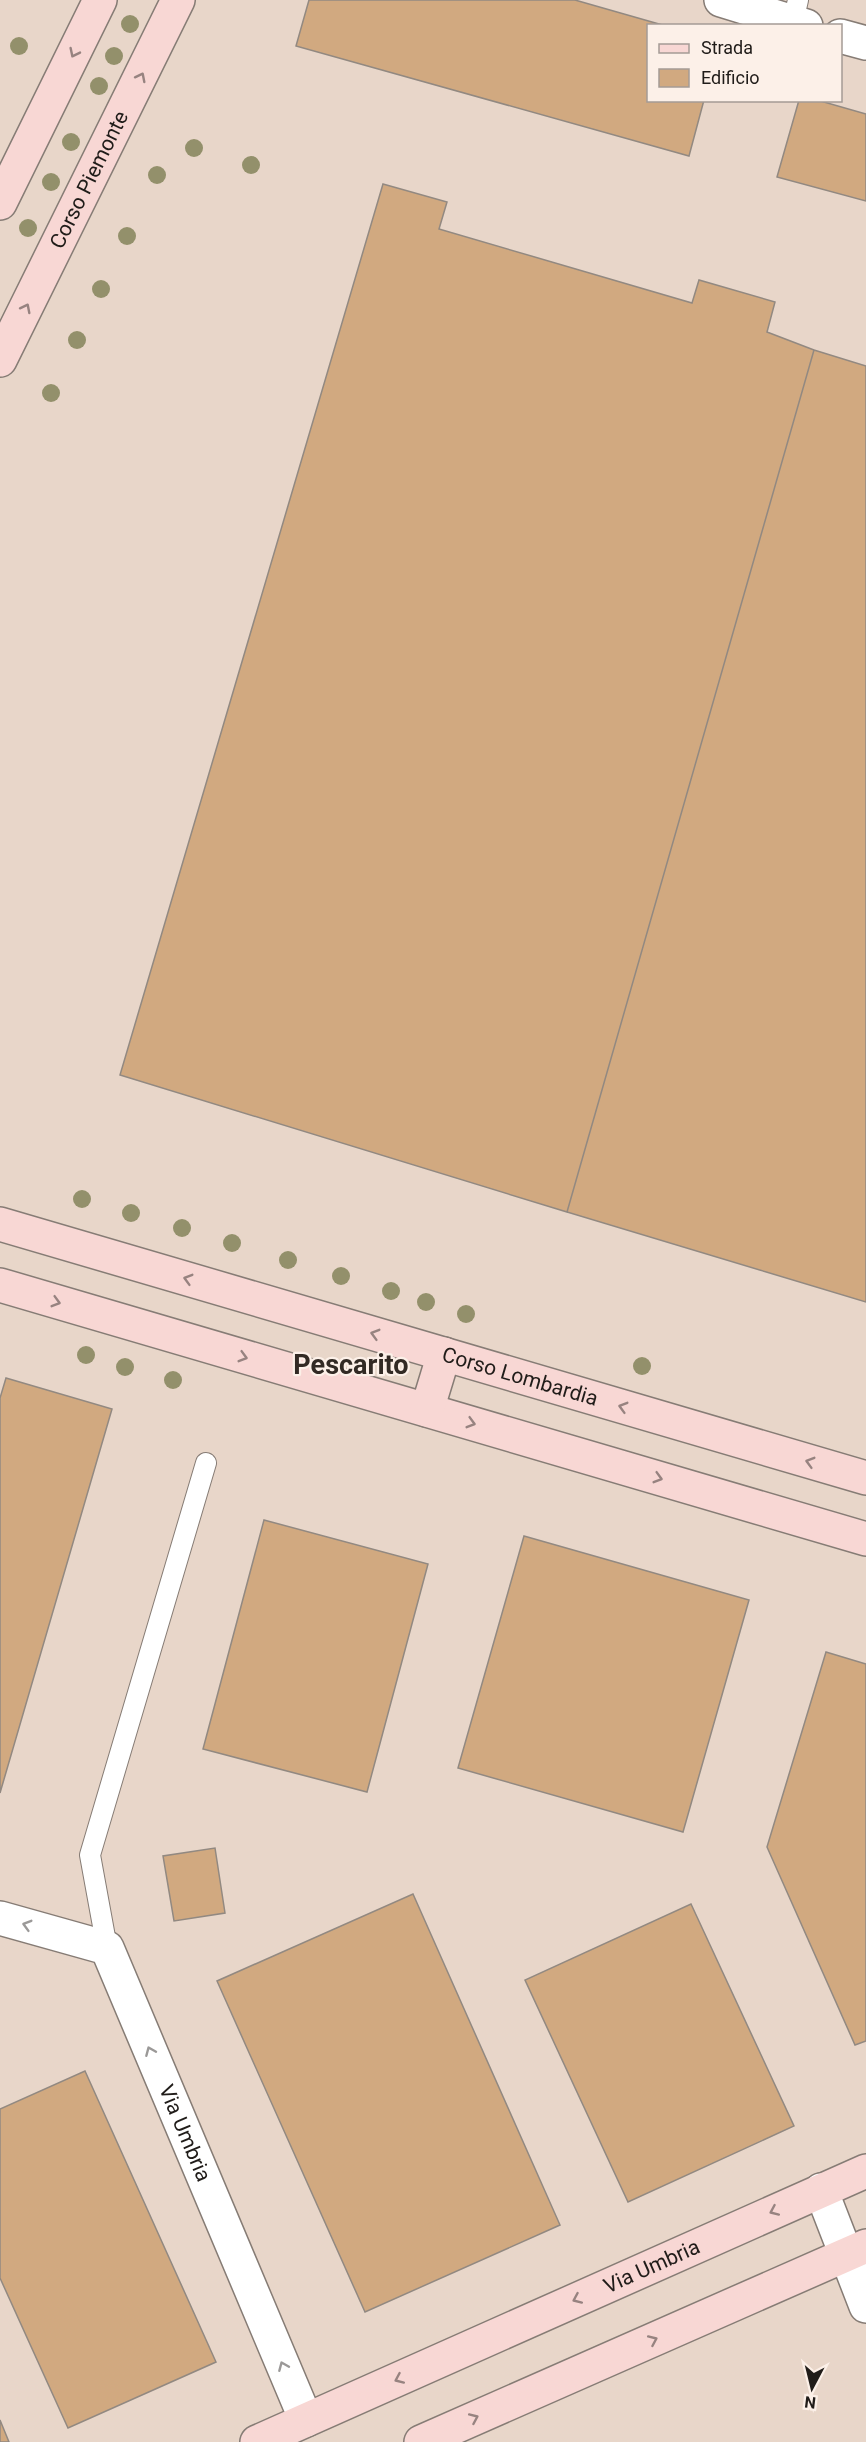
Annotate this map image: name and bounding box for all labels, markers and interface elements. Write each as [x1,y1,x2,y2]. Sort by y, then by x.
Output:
legend [647,24,842,102]
text: Strada [701,37,753,58]
one-way arrow [70,46,81,57]
text: Edificio [701,67,760,88]
one-way arrow [134,73,146,84]
street label: Corso Piemonte [45,107,133,253]
one-way arrow [19,304,30,314]
one-way arrow [183,1274,194,1286]
one-way arrow [50,1295,61,1307]
one-way arrow [370,1329,381,1341]
street label: Corso Lombardia [439,1342,601,1411]
district label: Pescarito [293,1349,409,1381]
one-way arrow [237,1350,248,1362]
one-way arrow [618,1402,629,1414]
one-way arrow [465,1416,476,1428]
one-way arrow [805,1457,816,1469]
one-way arrow [652,1471,663,1483]
one-way arrow [22,1920,33,1932]
one-way arrow [146,2047,158,2058]
street label: Via Umbria [154,2081,216,2185]
one-way arrow [770,2204,781,2216]
street label: Via Umbria [600,2235,703,2298]
one-way arrow [572,2292,583,2304]
one-way arrow [646,2335,657,2347]
north arrow [782,2358,842,2418]
one-way arrow [278,2362,290,2373]
one-way arrow [394,2372,405,2384]
text: N [803,2392,817,2413]
one-way arrow [468,2414,479,2426]

